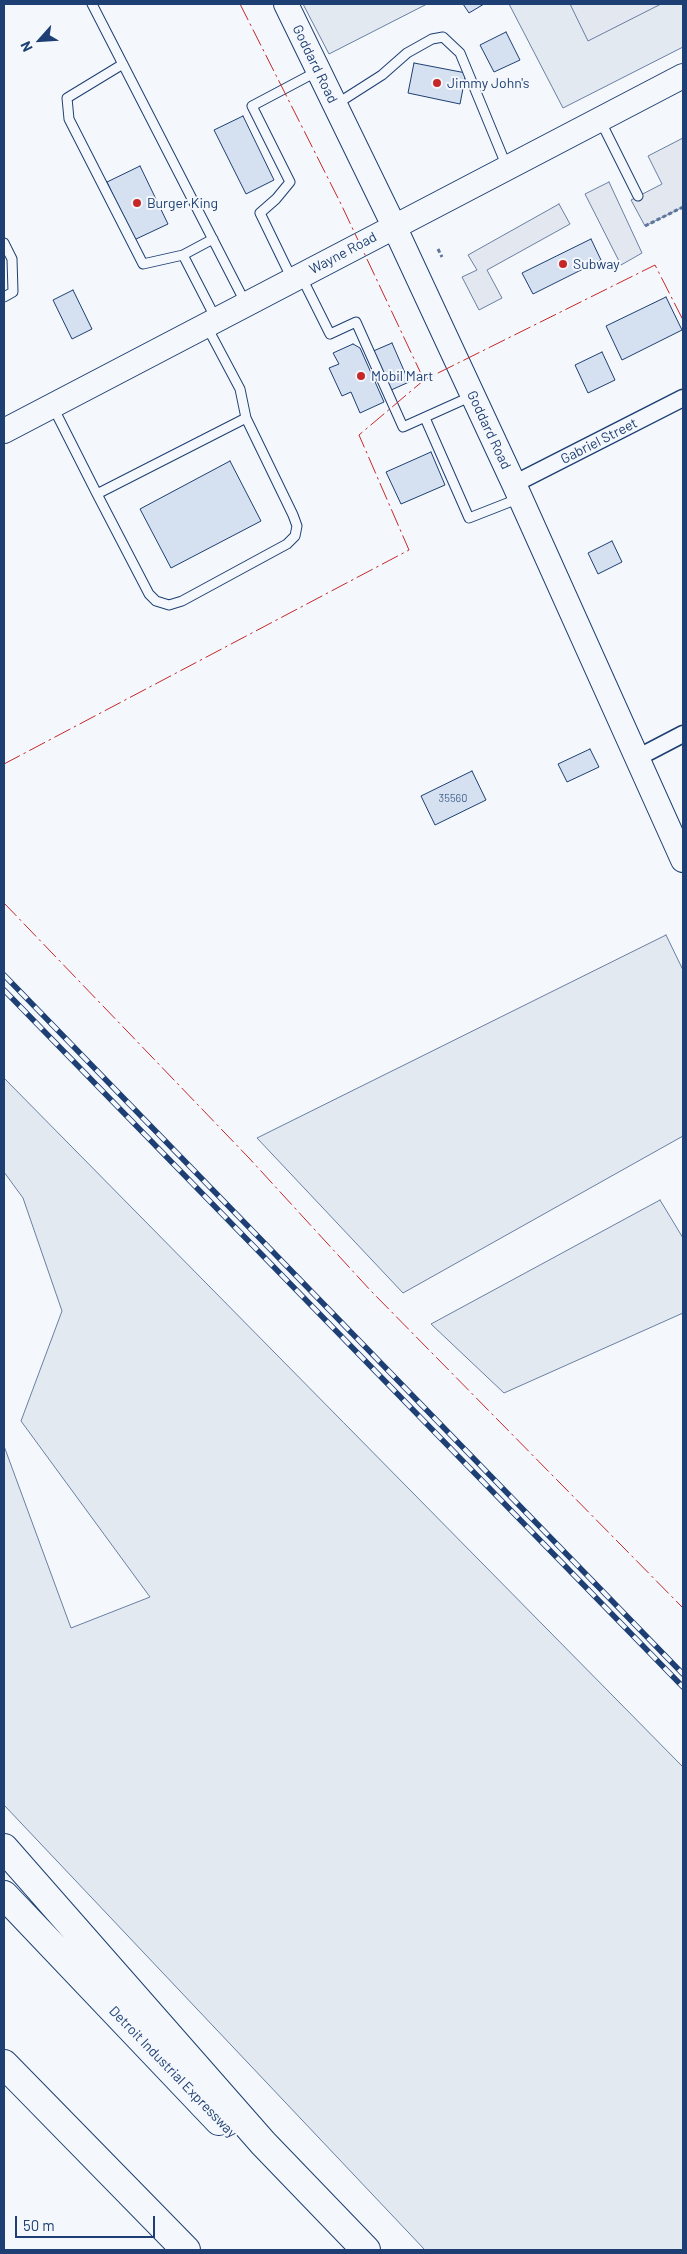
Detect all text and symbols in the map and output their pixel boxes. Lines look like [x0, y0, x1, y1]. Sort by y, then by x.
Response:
north arrow [15, 15, 65, 65]
street label: Goddard Road [289, 22, 341, 106]
text: N [16, 39, 36, 55]
place label: Jimmy John's [447, 75, 530, 91]
marker: Jimmy John's [431, 77, 443, 89]
place label: Burger King [147, 195, 218, 211]
marker: Burger King [131, 197, 143, 209]
street label: Wayne Road [306, 228, 380, 278]
place label: Subway [573, 256, 620, 272]
marker: Subway [557, 258, 569, 270]
place label: Mobil Mart [371, 368, 433, 384]
marker: Mobil Mart [355, 370, 367, 382]
street label: Goddard Road [463, 388, 515, 472]
street label: Gabriel Street [558, 415, 640, 467]
house number: 35560 [439, 791, 467, 805]
street label: Detroit Industrial Expressway [106, 2003, 240, 2141]
scale bar [18, 2206, 158, 2238]
text: 50 m [23, 2216, 55, 2234]

